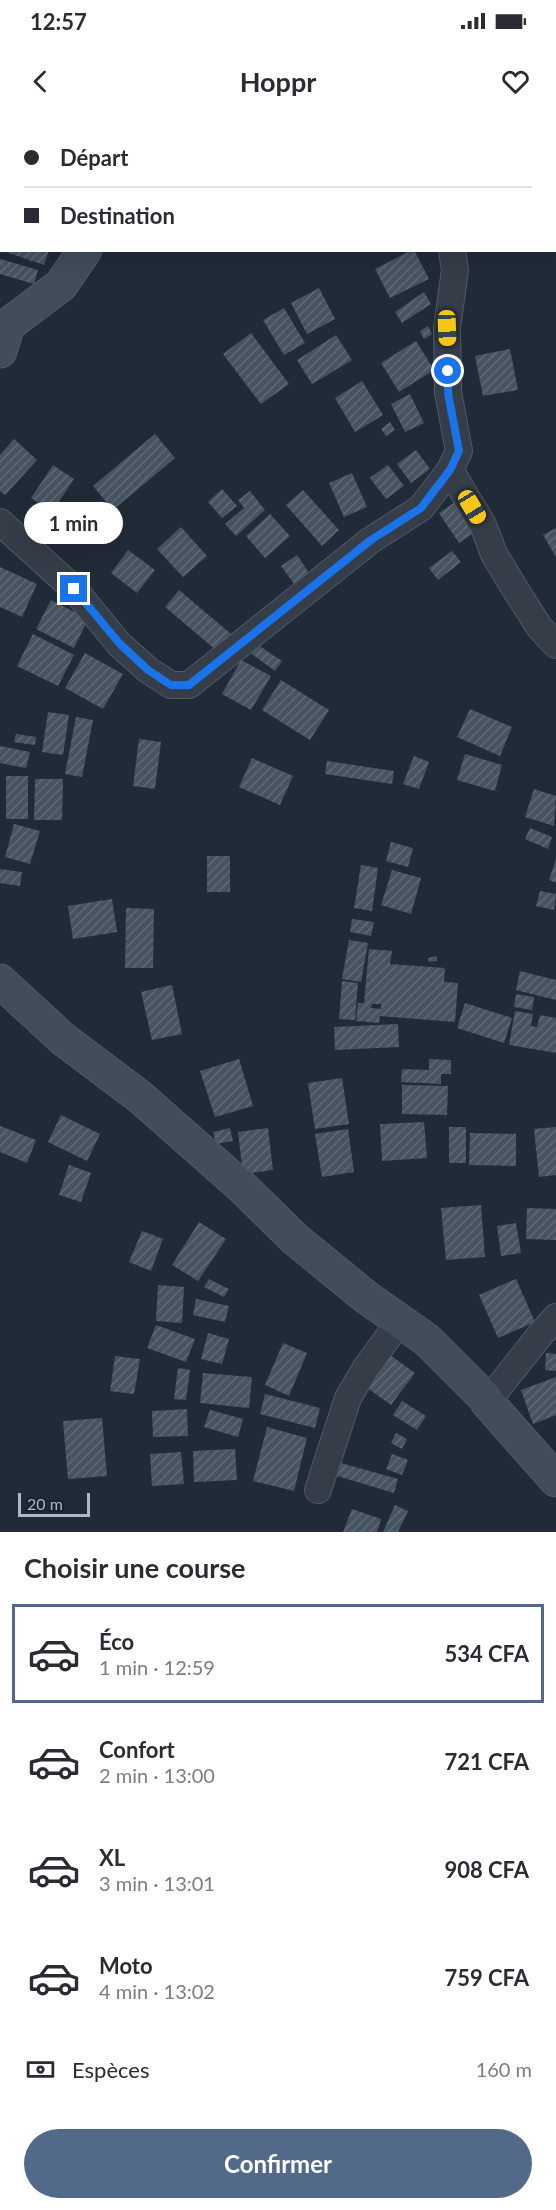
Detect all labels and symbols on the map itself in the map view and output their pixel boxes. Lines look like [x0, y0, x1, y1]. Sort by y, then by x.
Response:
car [437, 310, 457, 346]
route start [434, 357, 461, 384]
car [455, 487, 489, 527]
callout: 1 min [25, 502, 124, 544]
route end [60, 575, 87, 602]
scale bar [18, 1490, 90, 1518]

